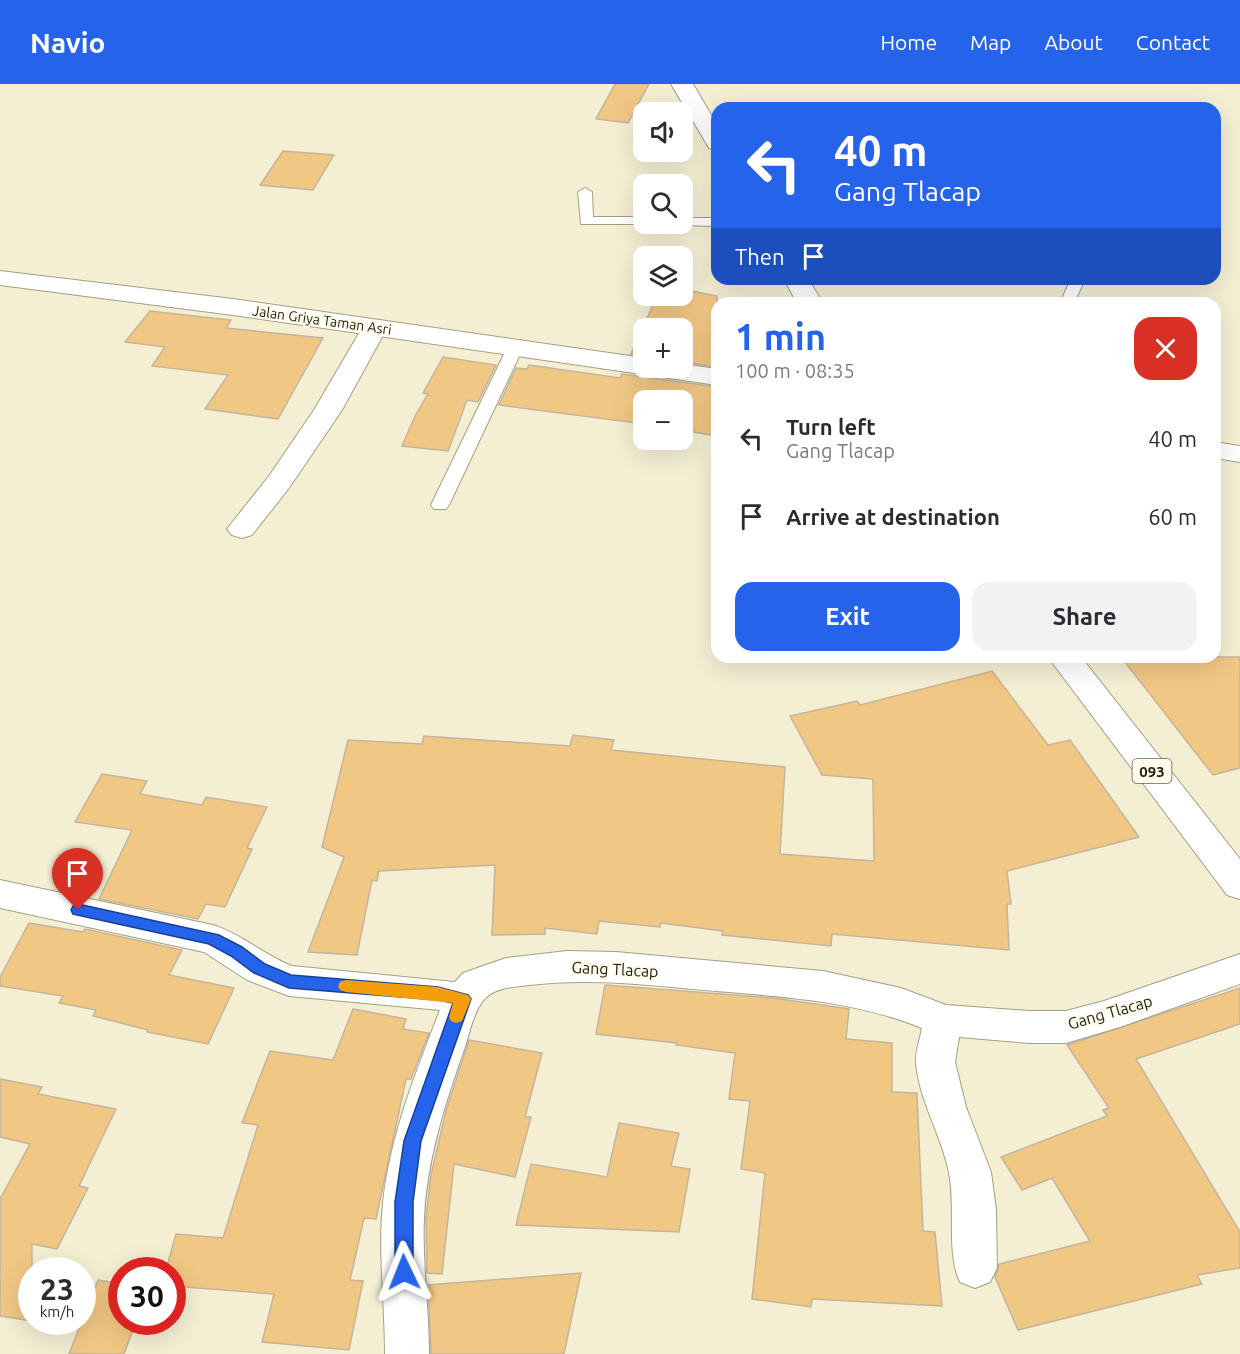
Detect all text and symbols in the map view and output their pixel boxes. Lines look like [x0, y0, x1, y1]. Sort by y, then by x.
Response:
text: Navio [30, 27, 105, 58]
text: Home [880, 30, 937, 54]
text: Map [970, 30, 1011, 54]
text: About [1044, 30, 1103, 54]
text: Contact [1136, 30, 1210, 54]
map controls [633, 102, 693, 450]
button: sound [633, 102, 693, 162]
icon: left [735, 126, 813, 204]
text: 40 m [834, 127, 928, 174]
button: search [633, 174, 693, 234]
text: Gang Tlacap [834, 176, 981, 206]
icon: arrive [797, 240, 830, 273]
text: Then [735, 244, 785, 269]
button: layers [633, 246, 693, 306]
street label: Jalan Griya Taman Asri [251, 302, 393, 338]
text: 1 min [735, 316, 826, 357]
button: close [1134, 317, 1197, 380]
button: + [633, 318, 693, 378]
text: 100 m · 08:35 [735, 359, 855, 382]
button: − [633, 390, 693, 450]
text: Turn left [786, 414, 876, 439]
icon: left [735, 422, 768, 455]
text: 40 m [1148, 426, 1197, 451]
text: Gang Tlacap [786, 439, 895, 462]
icon: arrive [735, 500, 768, 533]
text: Arrive at destination [786, 504, 1000, 529]
text: 60 m [1148, 504, 1197, 529]
button: Exit [735, 582, 960, 651]
button: Share [972, 582, 1197, 651]
road number: 093 [1132, 759, 1172, 783]
pin [52, 848, 103, 910]
icon: arrive [61, 857, 94, 890]
street label: Gang Tlacap [571, 958, 659, 980]
street label: Gang Tlacap [1066, 991, 1154, 1033]
position arrow [372, 1240, 436, 1304]
speed limit sign: 30 [108, 1257, 186, 1335]
text: 23 [40, 1272, 74, 1306]
text: km/h [40, 1303, 74, 1320]

